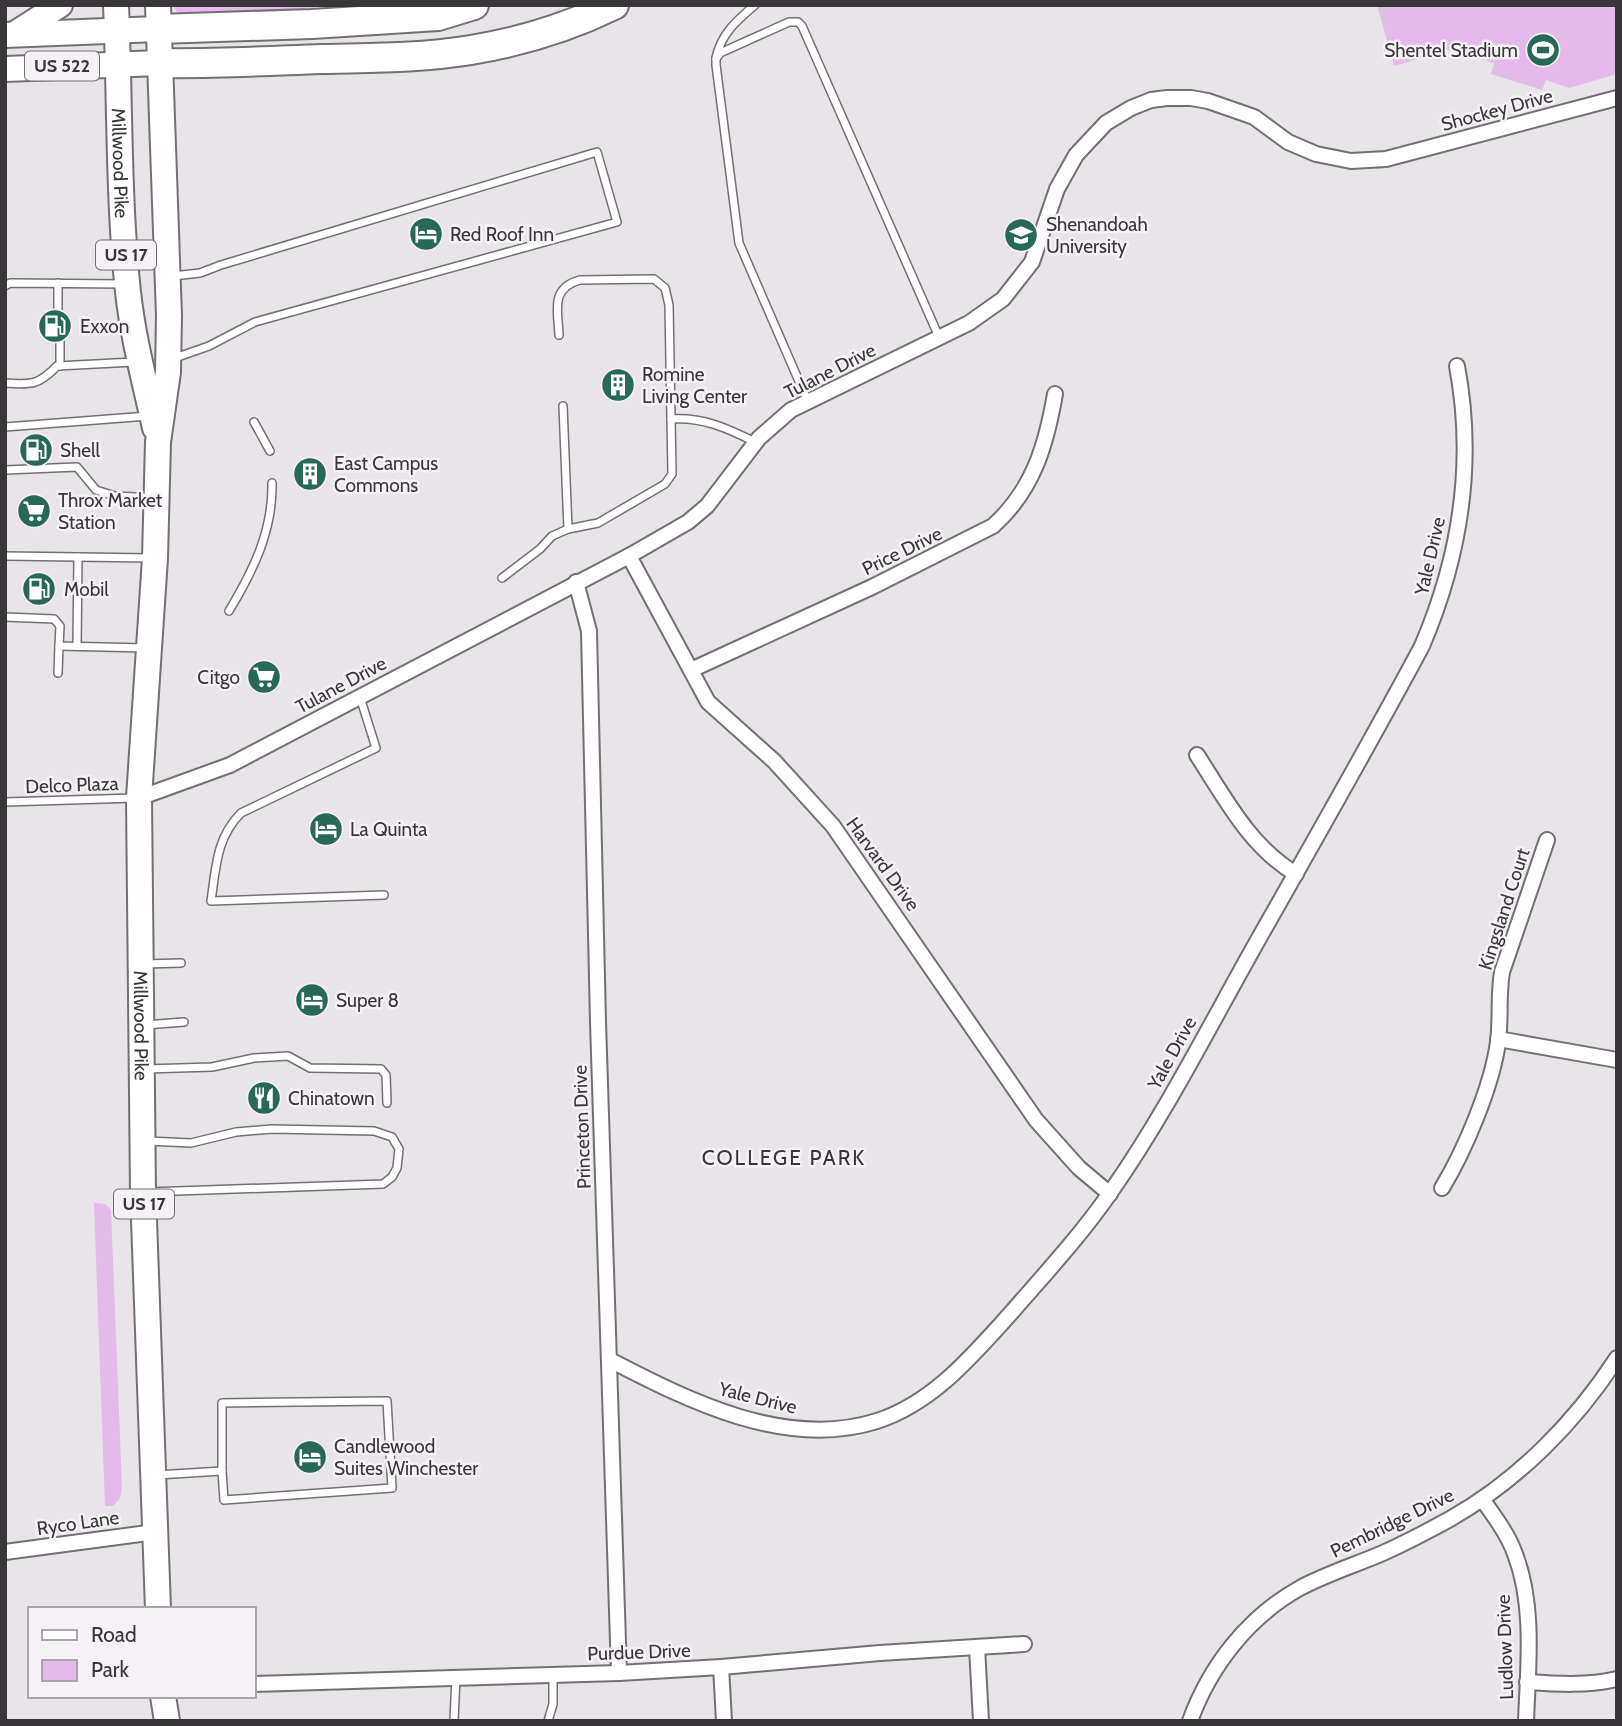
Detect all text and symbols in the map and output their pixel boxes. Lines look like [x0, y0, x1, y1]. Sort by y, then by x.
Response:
sports icon: Shentel Stadium [1524, 31, 1562, 69]
place label: Shentel Stadium [1384, 39, 1518, 62]
road number: US 522 [25, 52, 99, 80]
street label: Shockey Drive [1439, 84, 1556, 136]
street label: Millwood Pike [107, 108, 134, 219]
place label: Shenandoah University [1046, 213, 1148, 258]
hotel icon: Red Roof Inn [407, 215, 445, 253]
school or university icon: Shenandoah University [1002, 216, 1040, 254]
place label: Red Roof Inn [450, 223, 554, 246]
road number: US 17 [96, 241, 156, 270]
fuel station icon: Exxon [36, 307, 74, 345]
place label: Exxon [80, 315, 129, 338]
street label: Tulane Drive [781, 338, 880, 404]
place label: Romine Living Center [642, 363, 747, 408]
building icon: Romine Living Center [599, 366, 637, 404]
fuel station icon: Shell [17, 431, 55, 469]
place label: Shell [60, 439, 100, 462]
place label: East Campus Commons [334, 452, 438, 497]
building icon: East Campus Commons [291, 455, 329, 493]
place label: Throx Market Station [58, 489, 163, 534]
supermarket icon: Throx Market Station [15, 492, 53, 530]
street label: Yale Drive [1410, 514, 1450, 598]
street label: Price Drive [858, 522, 946, 580]
fuel station icon: Mobil [20, 570, 58, 608]
place label: Mobil [64, 578, 109, 601]
street label: Tulane Drive [292, 651, 390, 718]
supermarket icon: Citgo [245, 658, 283, 696]
place label: Citgo [197, 666, 240, 689]
street label: Delco Plaza [25, 772, 119, 798]
hotel icon: La Quinta [307, 810, 345, 848]
street label: Harvard Drive [841, 813, 925, 915]
place label: La Quinta [350, 818, 427, 841]
street label: Kingsland Court [1474, 845, 1535, 973]
street label: Millwood Pike [129, 970, 153, 1081]
hotel icon: Super 8 [293, 981, 331, 1019]
place label: Super 8 [336, 989, 399, 1012]
street label: Yale Drive [1142, 1012, 1201, 1094]
street label: Princeton Drive [568, 1064, 596, 1189]
restaurant icon: Chinatown [245, 1079, 283, 1117]
place label: Chinatown [288, 1087, 375, 1110]
district label: COLLEGE PARK [702, 1145, 866, 1170]
road number: US 17 [114, 1190, 174, 1218]
street label: Yale Drive [716, 1377, 800, 1419]
place label: Candlewood Suites Winchester [334, 1435, 478, 1480]
hotel icon: Candlewood Suites Winchester [291, 1438, 329, 1476]
street label: Pembridge Drive [1327, 1483, 1458, 1563]
street label: Ryco Lane [35, 1506, 121, 1540]
street label: Ludlow Drive [1492, 1594, 1518, 1700]
legend [28, 1607, 256, 1698]
text: Road [91, 1622, 137, 1647]
street label: Purdue Drive [587, 1639, 691, 1665]
text: Park [91, 1657, 129, 1682]

